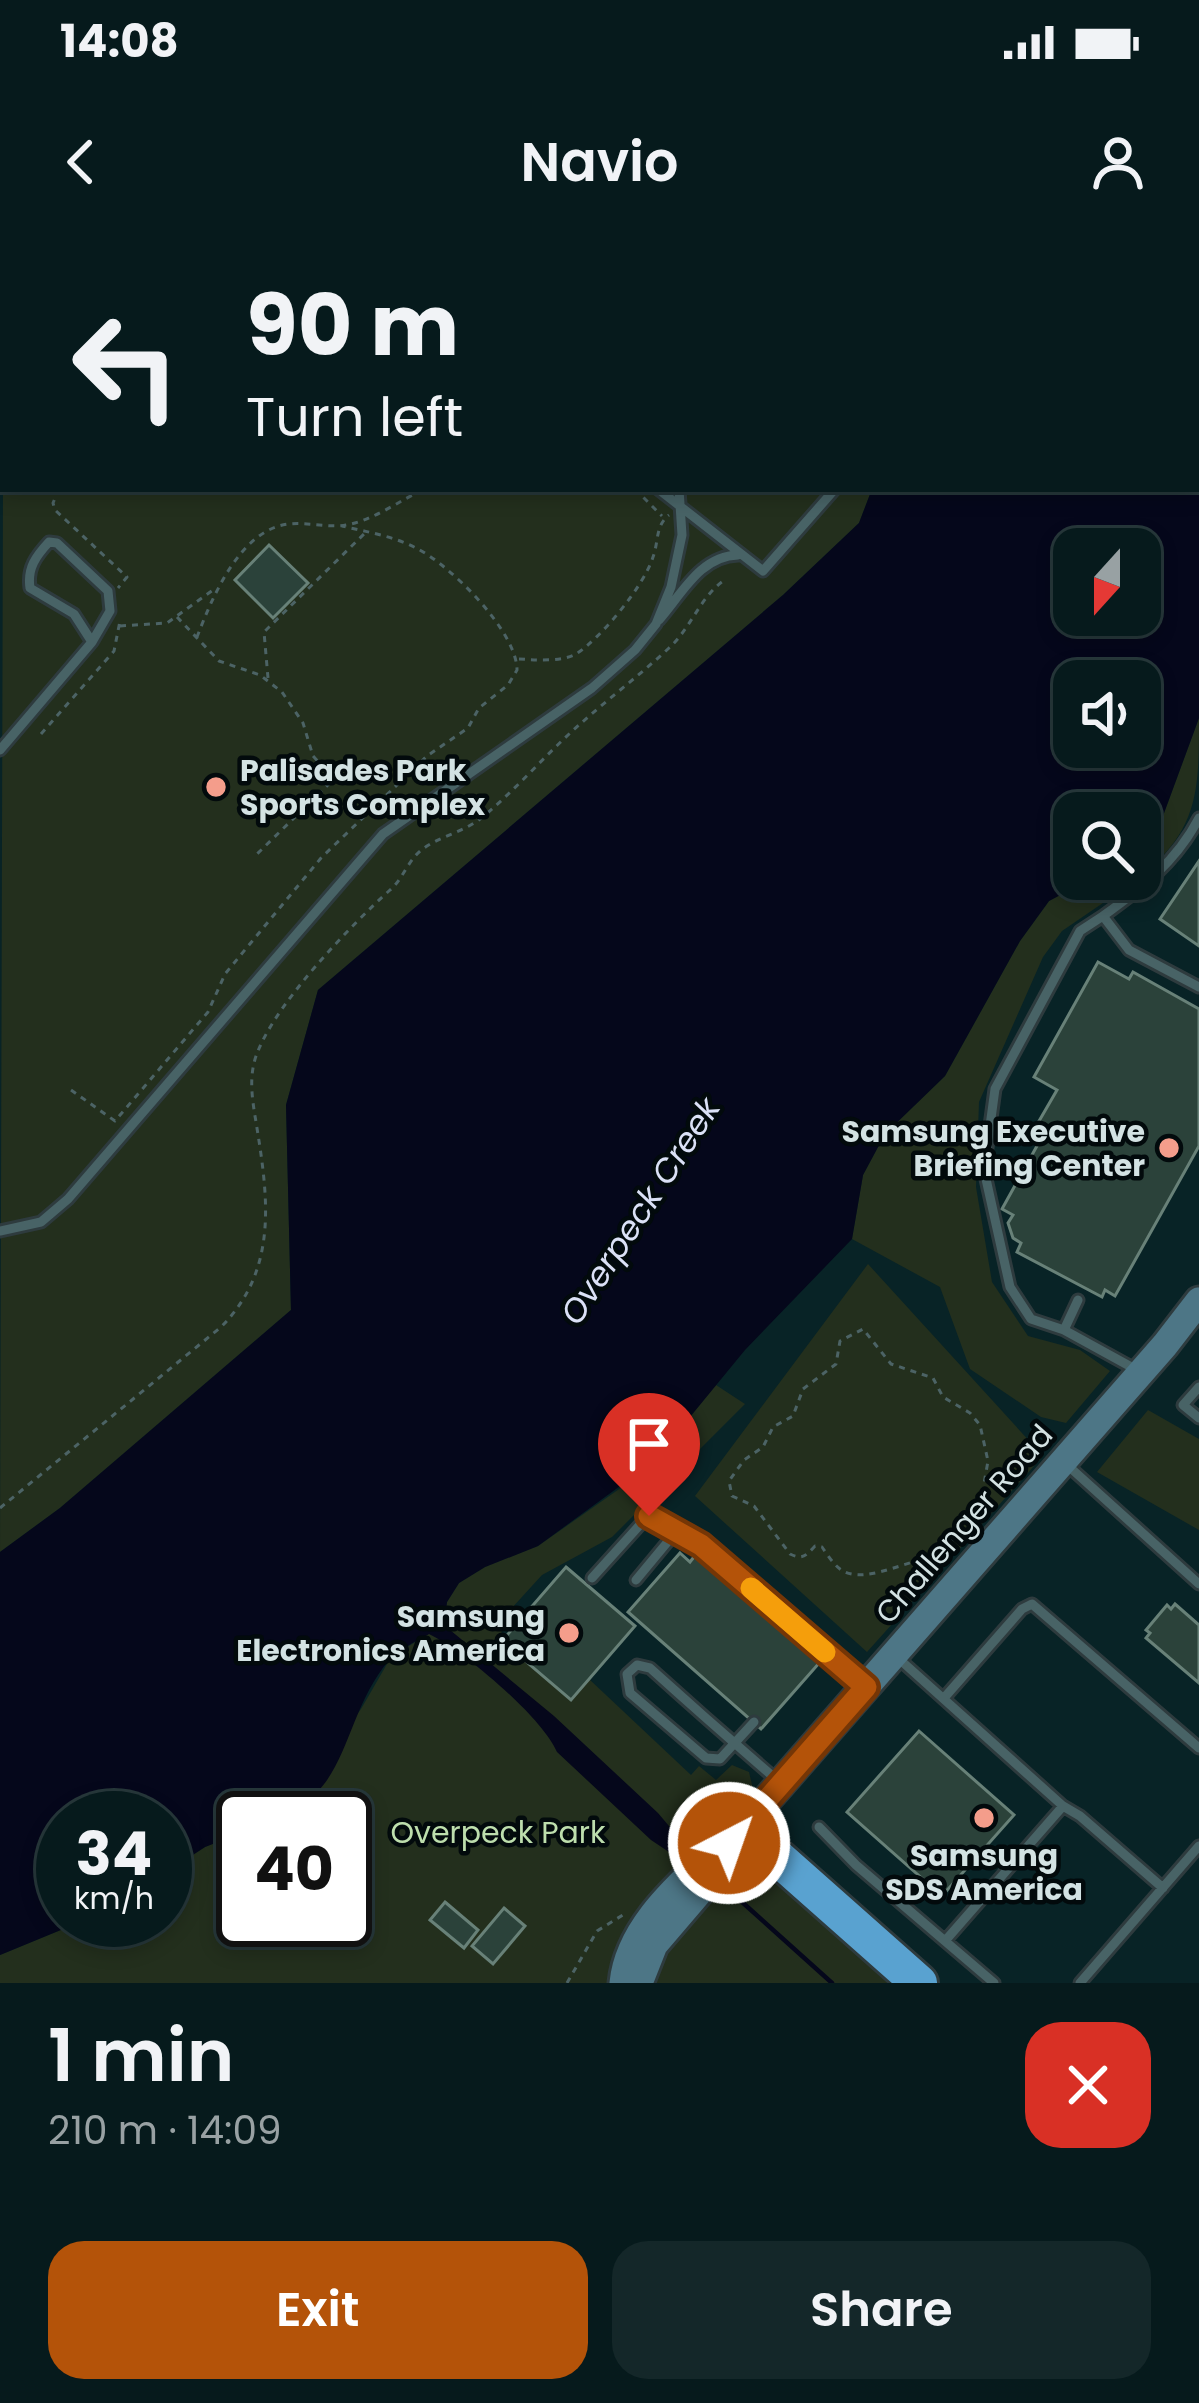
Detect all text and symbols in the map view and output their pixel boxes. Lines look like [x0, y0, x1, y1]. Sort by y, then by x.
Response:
text: 14:08 [60, 10, 179, 73]
text: Navio [520, 124, 679, 200]
icon: back [48, 129, 114, 195]
icon: person [1085, 129, 1151, 195]
text: 90 m [246, 267, 459, 384]
icon: left [48, 288, 204, 444]
text: Turn left [246, 379, 463, 455]
north arrow [1053, 528, 1161, 636]
map controls [1053, 528, 1161, 900]
button: sound [1053, 660, 1161, 768]
place label: Palisades Park Sports Complex [240, 749, 485, 826]
marker: Palisades Park Sports Complex [203, 774, 229, 800]
button: search [1053, 792, 1161, 900]
water label: Overpeck Creek [549, 1086, 732, 1334]
place label: Samsung Executive Briefing Center [841, 1110, 1145, 1187]
marker: Samsung Executive Briefing Center [1156, 1135, 1182, 1161]
pin [598, 1393, 700, 1516]
icon: arrive [616, 1411, 682, 1477]
street label: Challenger Road [865, 1415, 1063, 1633]
place label: Samsung Electronics America [236, 1595, 545, 1672]
marker: Samsung Electronics America [556, 1620, 582, 1646]
position arrow [666, 1780, 792, 1906]
speed limit sign: 40 [216, 1791, 372, 1947]
marker: Samsung SDS America [971, 1805, 997, 1831]
park label: Overpeck Park [390, 1811, 606, 1854]
text: 34 [76, 1812, 152, 1896]
place label: Samsung SDS America [885, 1834, 1083, 1911]
text: km/h [74, 1877, 154, 1920]
text: 1 min [48, 2005, 234, 2106]
button: close [1025, 2022, 1151, 2148]
text: 210 m · 14:09 [48, 2103, 281, 2158]
button: Exit [48, 2241, 588, 2379]
button: Share [612, 2241, 1151, 2379]

